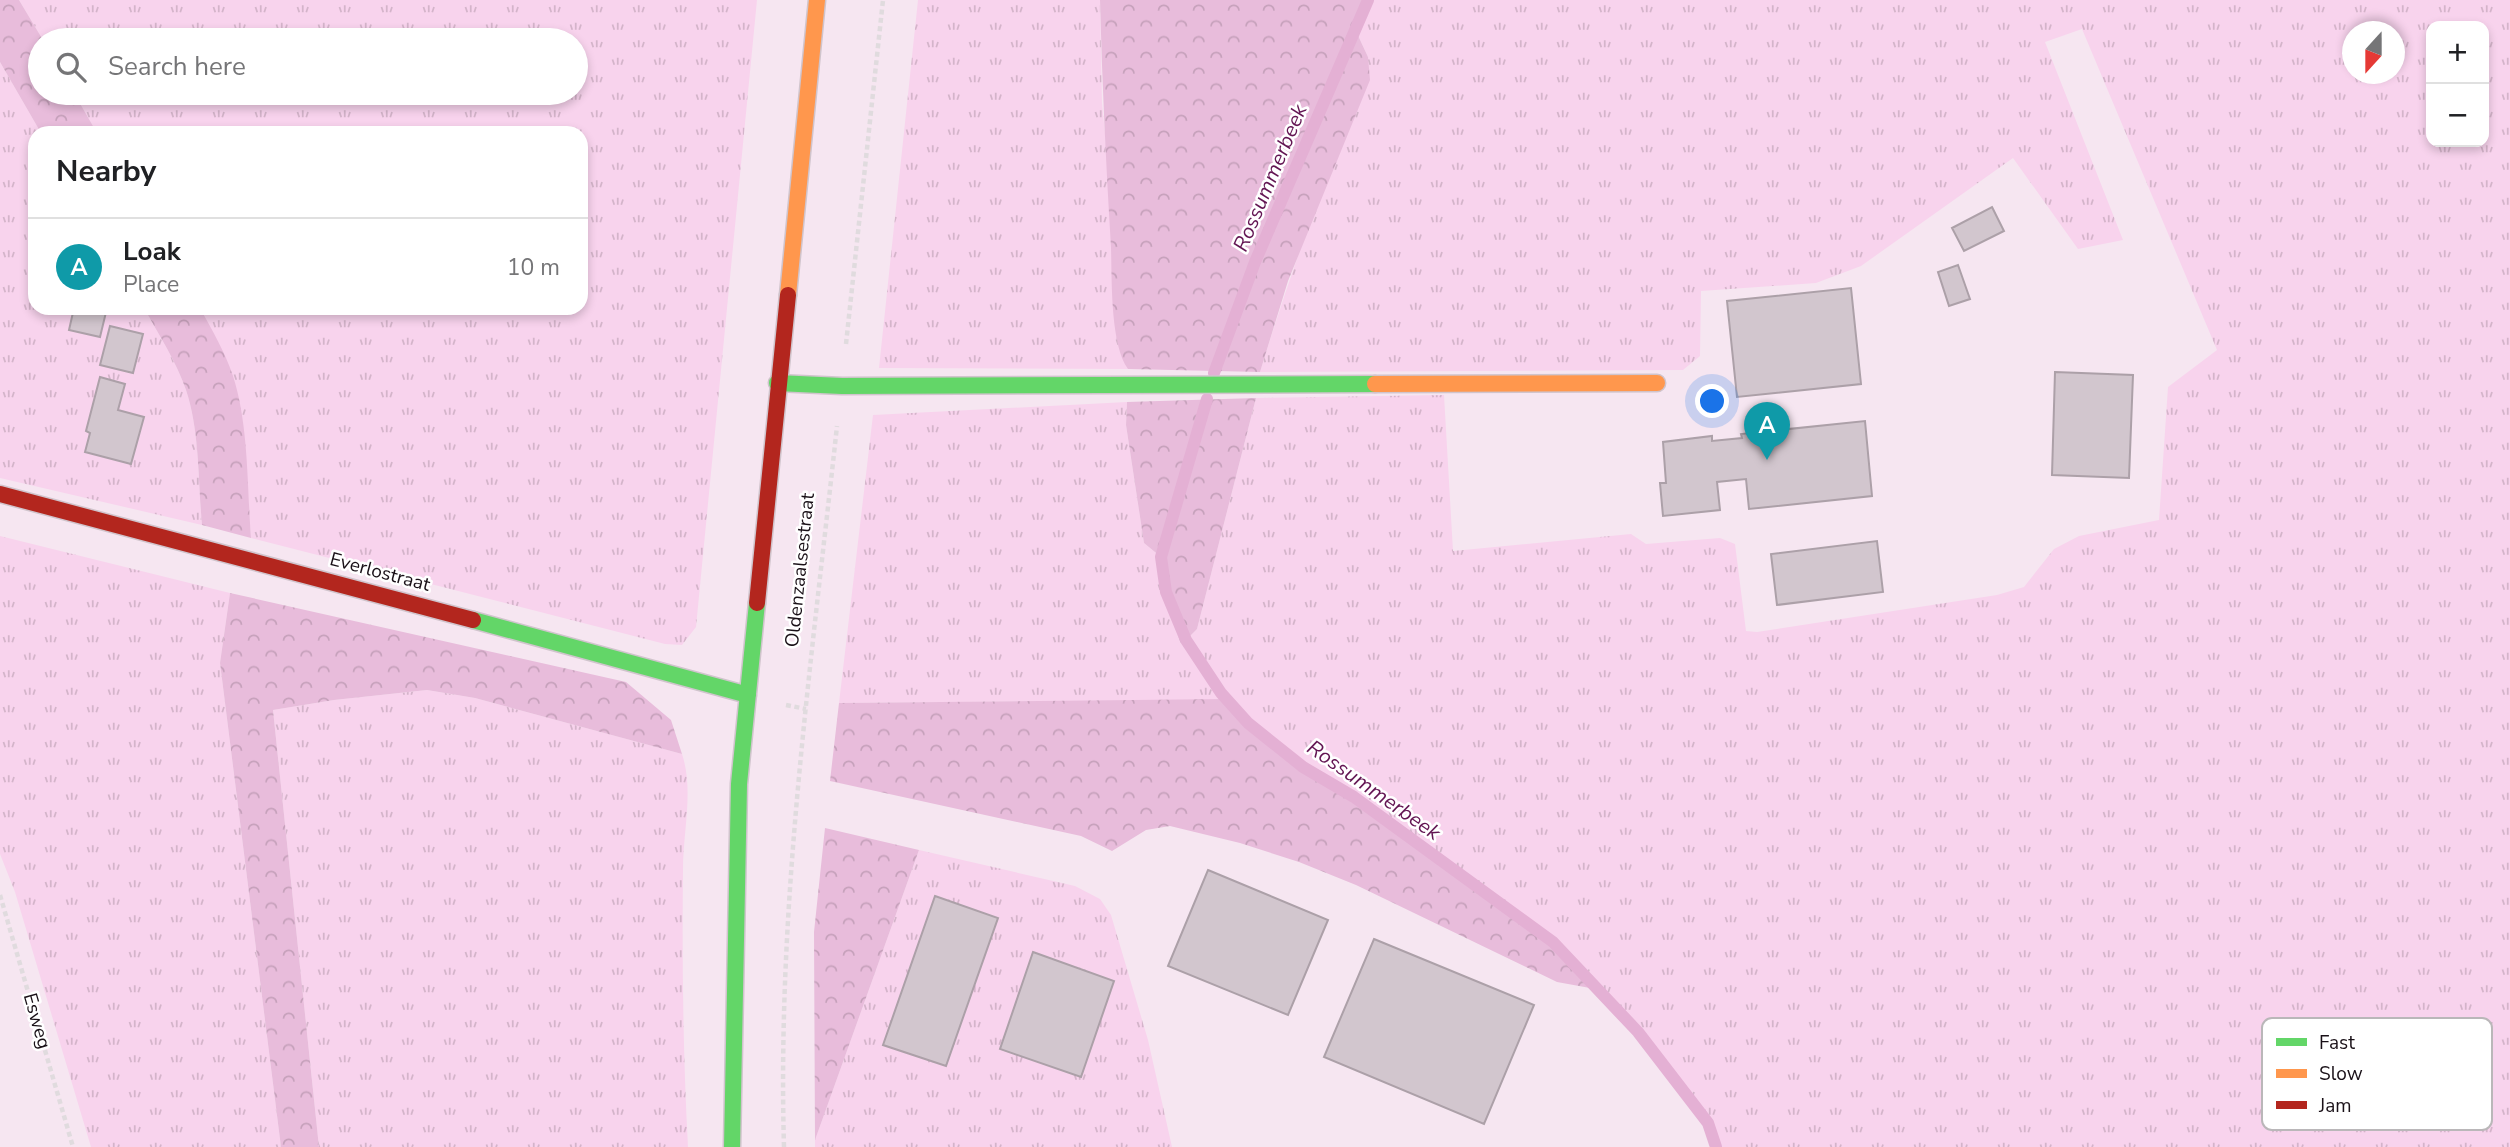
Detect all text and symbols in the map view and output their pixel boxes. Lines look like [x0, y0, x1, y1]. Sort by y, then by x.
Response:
north arrow [2342, 21, 2405, 84]
map controls [2426, 21, 2489, 147]
button: + [2426, 21, 2489, 84]
search box [28, 28, 588, 105]
icon: search [52, 48, 90, 86]
text: Search here [108, 49, 246, 84]
button: − [2426, 84, 2489, 147]
water label: Rossummerbeek [1226, 100, 1314, 256]
text: Nearby [56, 151, 156, 192]
text: Loak [123, 234, 181, 269]
text: A [70, 252, 88, 283]
text: 10 m [507, 252, 560, 283]
text: Place [123, 269, 179, 300]
your location [1695, 384, 1729, 418]
pin: A [1744, 402, 1790, 460]
street label: Oldenzaalsestraat [779, 491, 821, 648]
street label: Everlostraat [327, 546, 433, 598]
water label: Rossummerbeek [1302, 733, 1447, 847]
street label: Esweg [17, 990, 57, 1052]
legend [2262, 1018, 2492, 1130]
text: Fast [2319, 1030, 2355, 1056]
text: Slow [2319, 1061, 2363, 1087]
text: Jam [2318, 1093, 2352, 1119]

